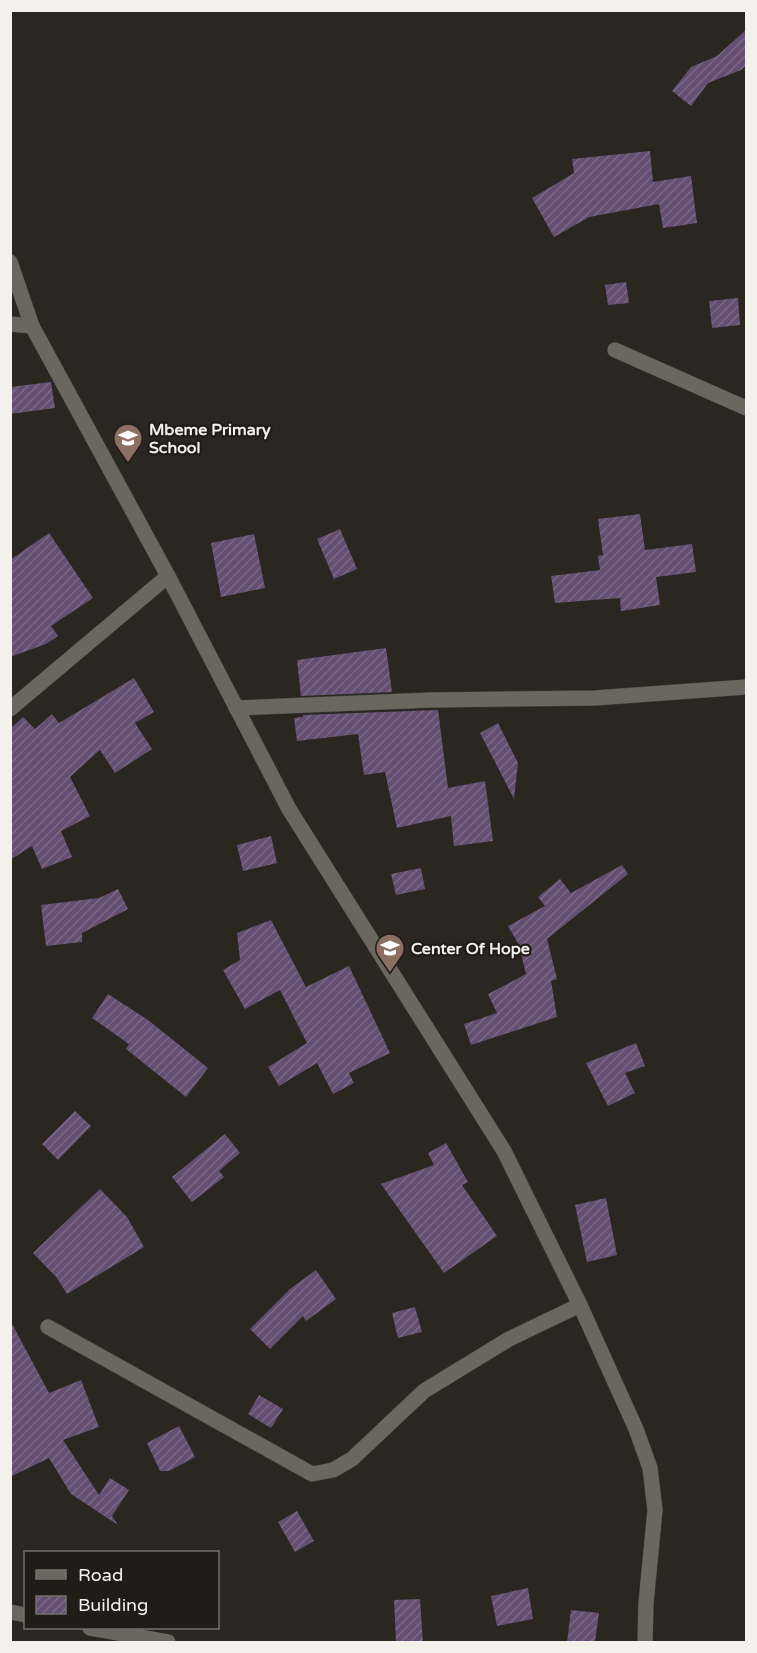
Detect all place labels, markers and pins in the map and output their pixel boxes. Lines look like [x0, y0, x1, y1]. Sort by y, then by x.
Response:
place label: Mbeme Primary School [149, 420, 271, 458]
school or university icon: Mbeme Primary School [112, 422, 144, 464]
school or university icon: Center Of Hope [374, 932, 406, 974]
place label: Center Of Hope [411, 939, 530, 959]

